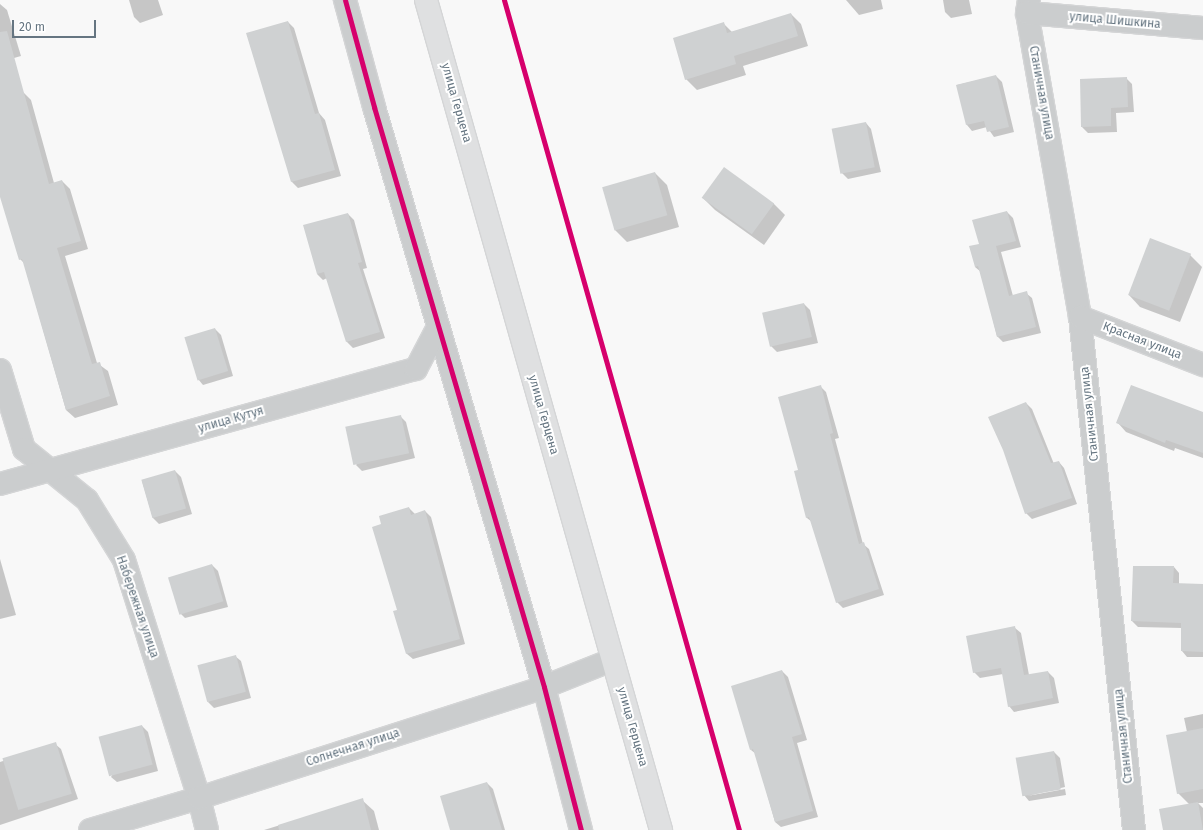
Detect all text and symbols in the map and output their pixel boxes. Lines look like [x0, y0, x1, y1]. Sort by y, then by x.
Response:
street label: улица Шишкина [1069, 10, 1161, 32]
scale bar [14, 12, 98, 38]
text: 20 m [19, 20, 45, 34]
street label: Станичная улица [1026, 45, 1056, 141]
street label: улица Герцена [438, 61, 474, 145]
street label: Красная улица [1101, 319, 1183, 363]
street label: Станичная улица [1078, 366, 1102, 462]
street label: улица Герцена [525, 373, 561, 457]
street label: улица Кутуя [197, 404, 265, 436]
street label: Набережная улица [113, 554, 161, 660]
street label: улица Герцена [614, 685, 650, 769]
street label: Станичная улица [1112, 688, 1136, 784]
street label: Солнечная улица [304, 726, 402, 770]

